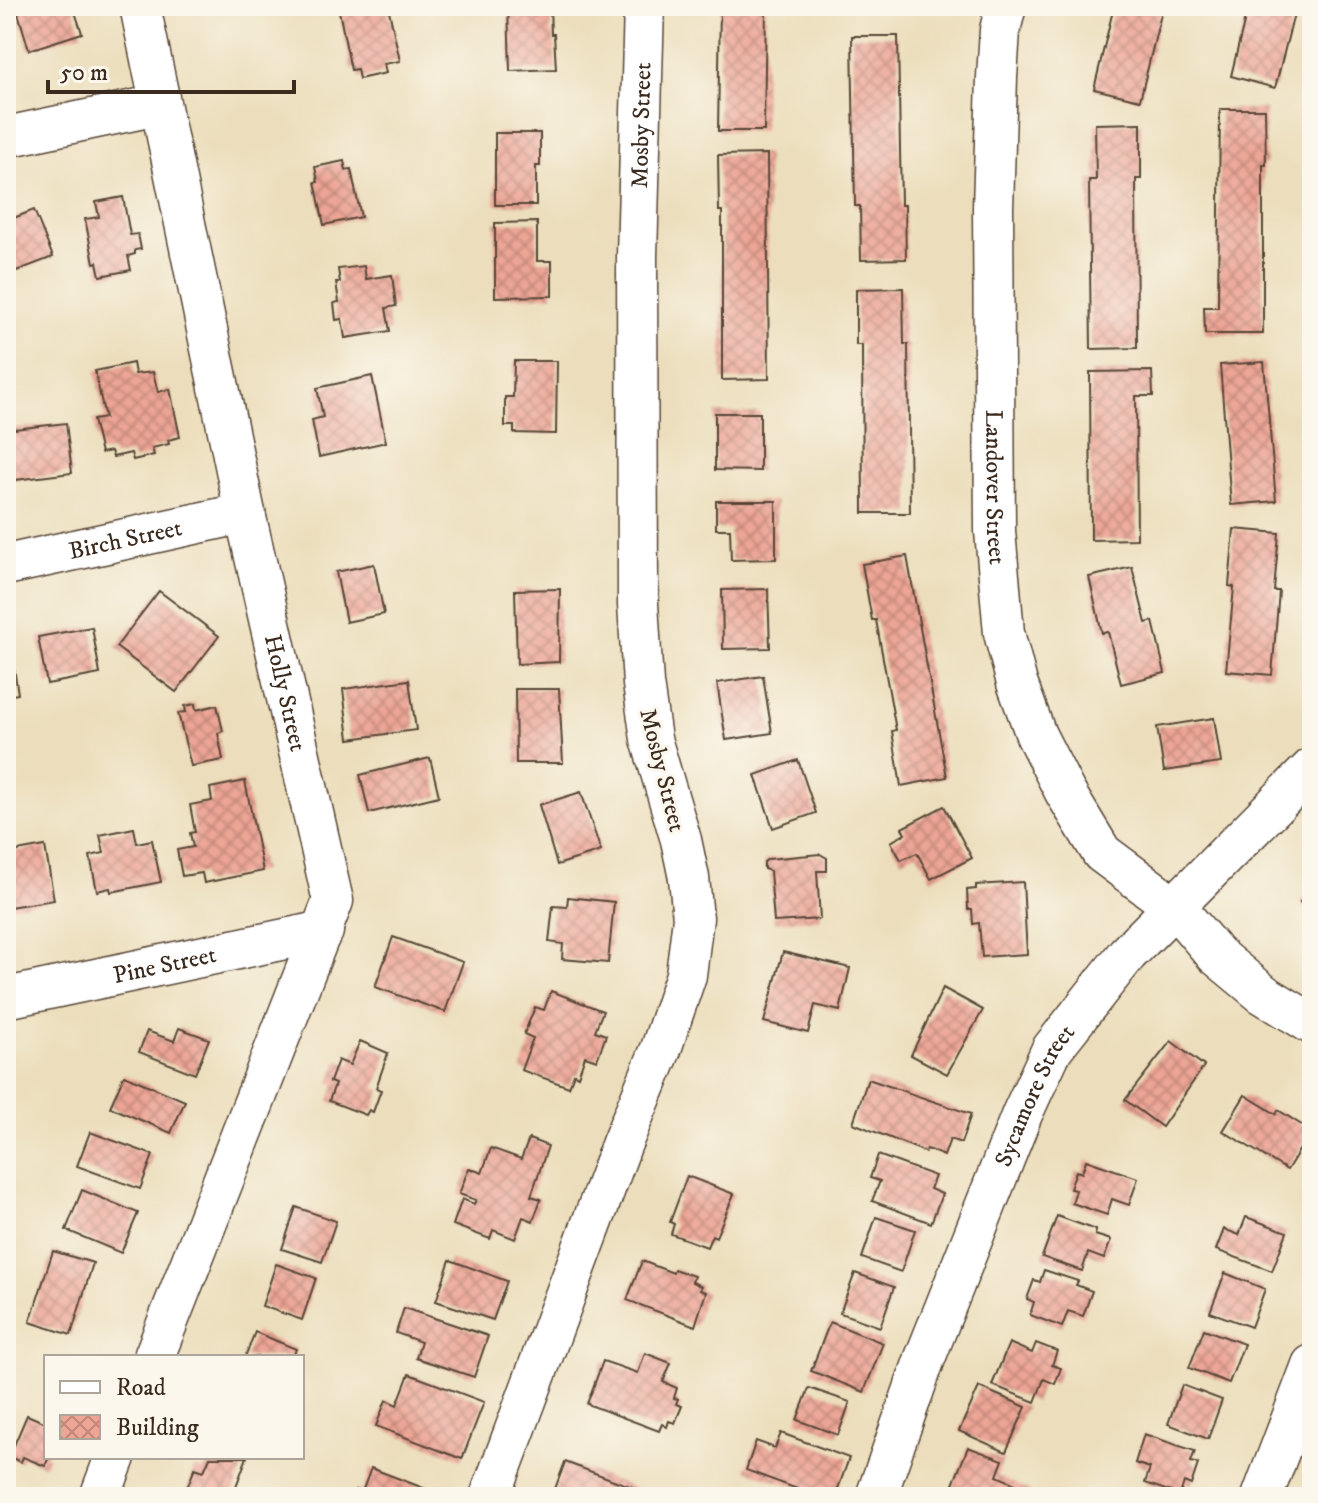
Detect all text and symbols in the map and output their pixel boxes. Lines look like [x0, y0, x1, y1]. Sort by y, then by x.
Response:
scale bar [48, 44, 294, 94]
text: 50 m [60, 58, 108, 88]
street label: Mosby Street [625, 62, 658, 189]
street label: Landover Street [978, 410, 1012, 566]
street label: Birch Street [66, 513, 185, 567]
street label: Holly Street [257, 632, 313, 754]
street label: Mosby Street [632, 706, 692, 835]
street label: Pine Street [110, 940, 219, 991]
street label: Sycamore Street [989, 1018, 1082, 1171]
legend [44, 1355, 304, 1459]
text: Road [116, 1373, 166, 1403]
text: Building [116, 1413, 199, 1443]

